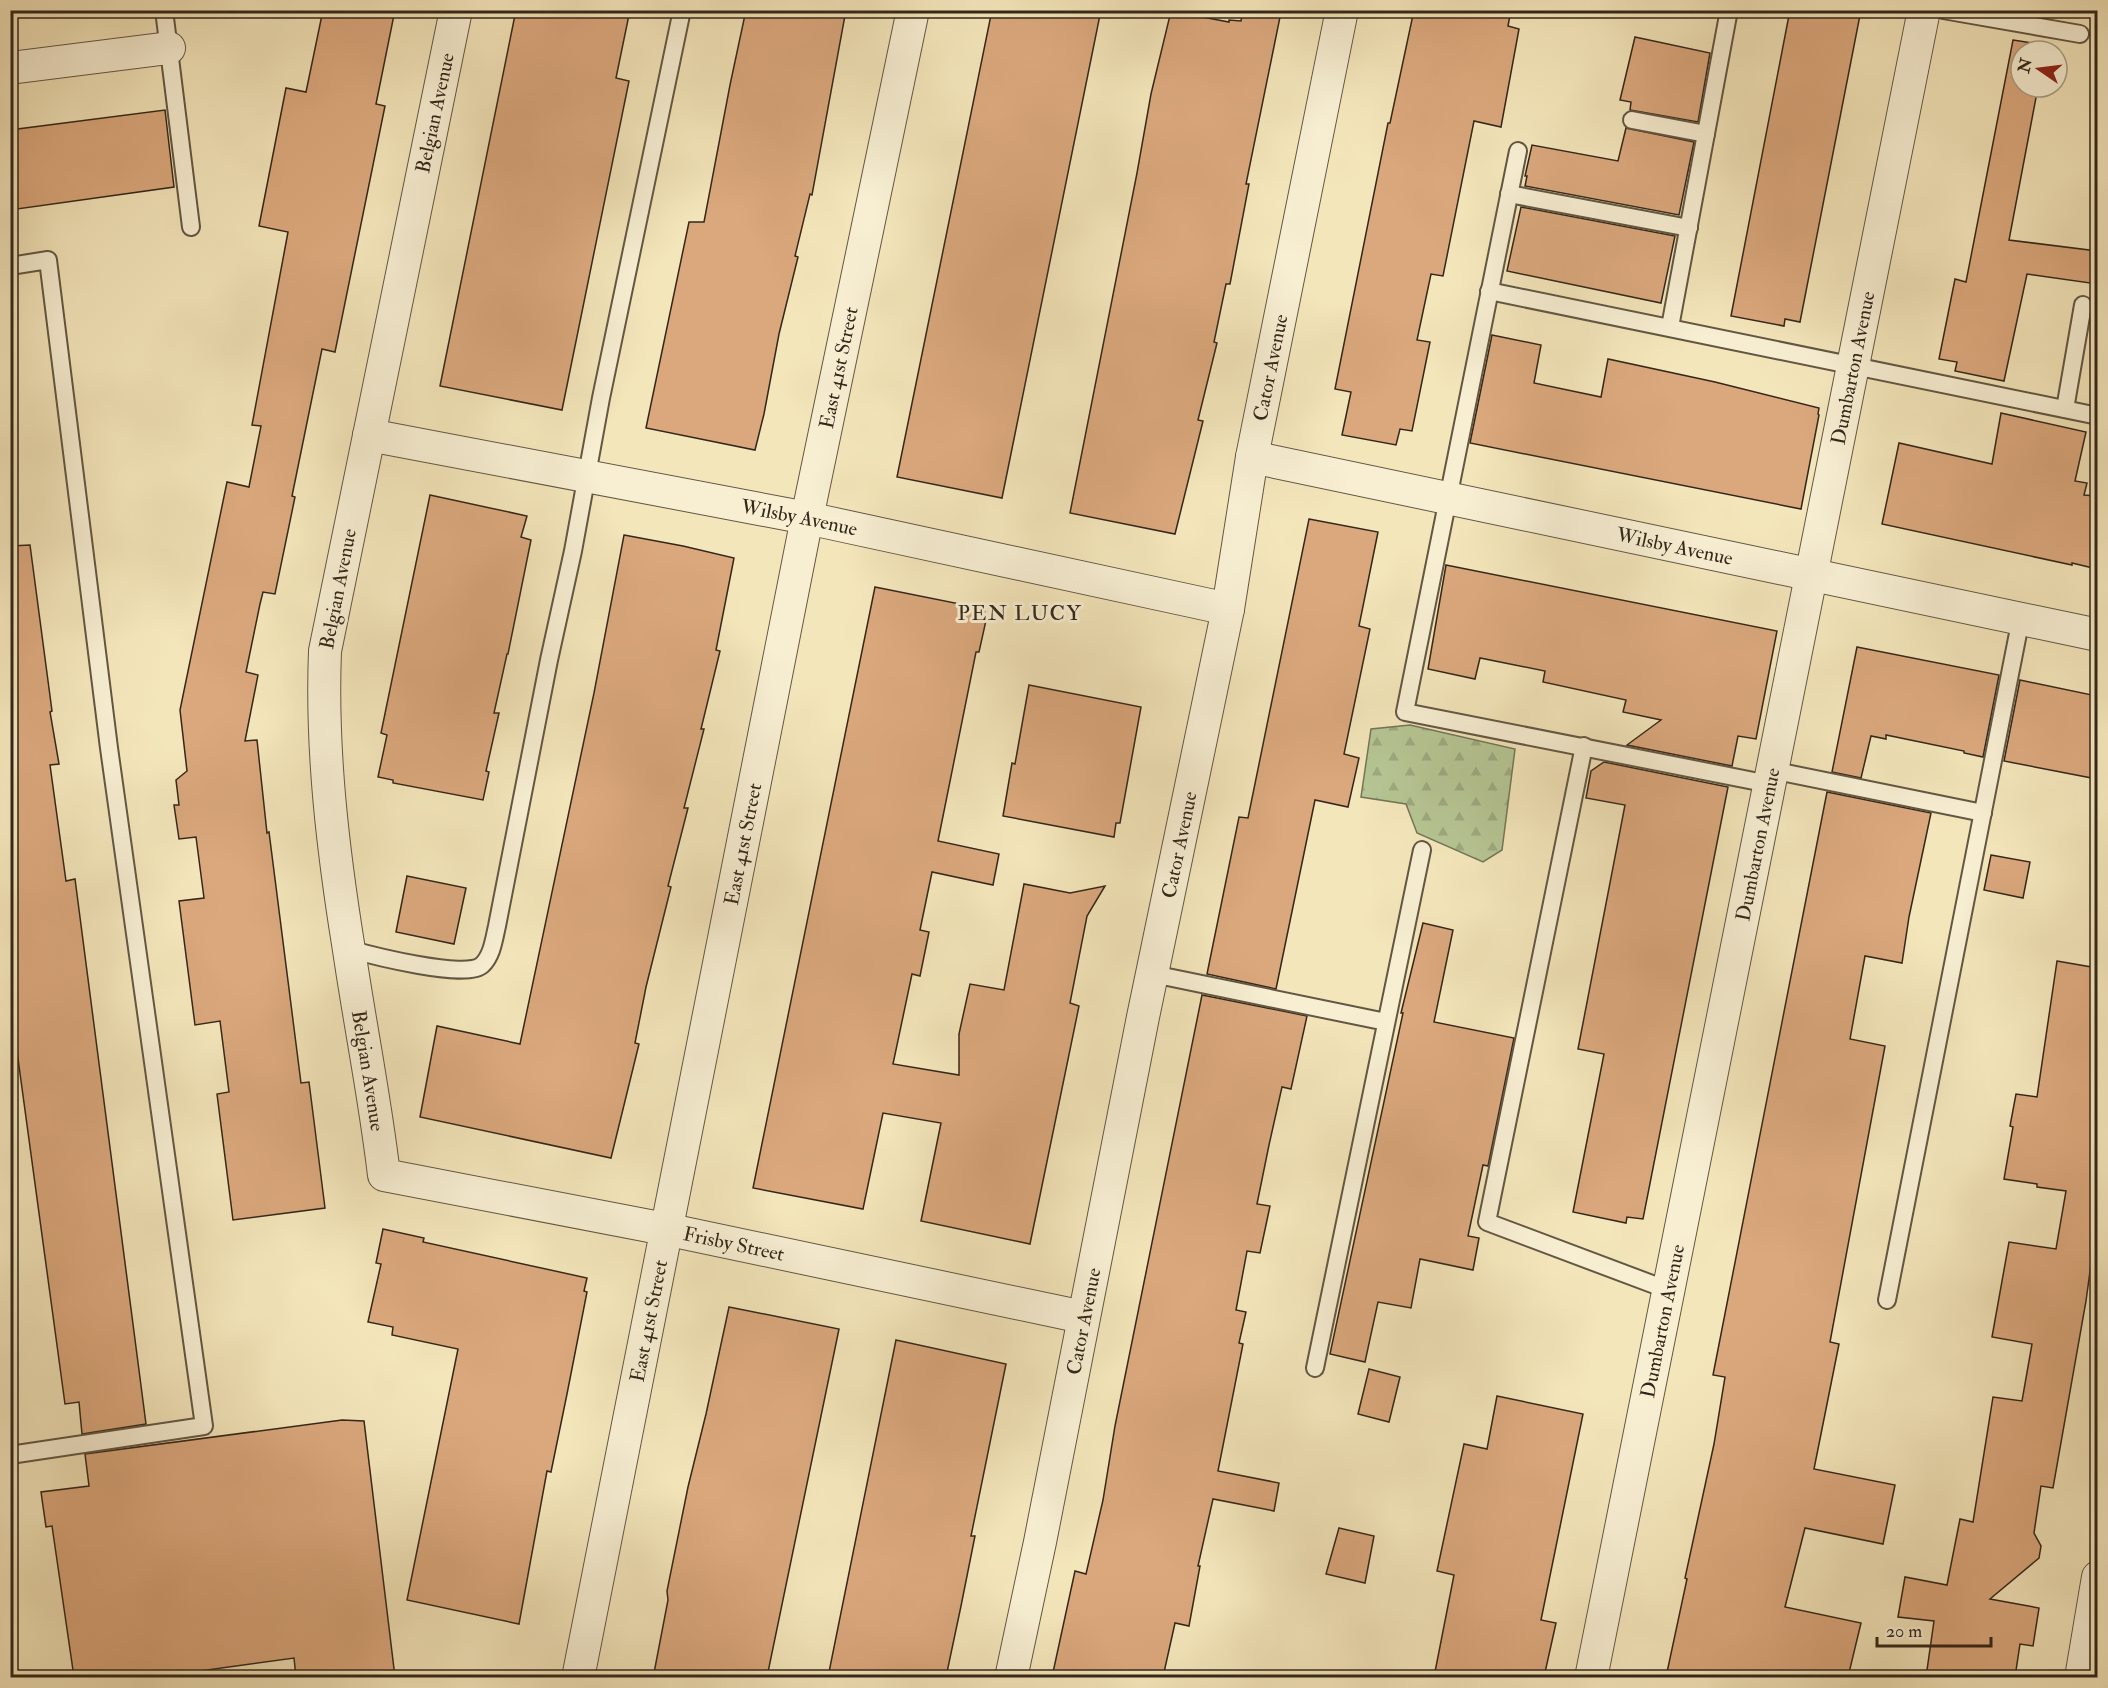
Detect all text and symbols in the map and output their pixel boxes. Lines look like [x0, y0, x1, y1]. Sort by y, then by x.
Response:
north arrow [2009, 39, 2069, 99]
street label: Belgian Avenue [410, 51, 460, 175]
text: N [2014, 56, 2037, 76]
street label: Dumbarton Avenue [1825, 289, 1880, 447]
street label: East 41st Street [813, 304, 863, 431]
street label: Cator Avenue [1247, 312, 1293, 423]
street label: Wilsby Avenue [738, 493, 860, 541]
street label: Wilsby Avenue [1613, 521, 1735, 570]
street label: Belgian Avenue [314, 527, 362, 651]
district label: PEN LUCY [958, 600, 1082, 627]
street label: Dumbarton Avenue [1730, 765, 1785, 923]
street label: East 41st Street [718, 780, 767, 907]
street label: Cator Avenue [1156, 789, 1202, 900]
street label: Belgian Avenue [346, 1008, 391, 1133]
street label: Frisby Street [681, 1221, 787, 1266]
street label: Dumbarton Avenue [1635, 1242, 1690, 1400]
street label: East 41st Street [624, 1257, 673, 1384]
street label: Cator Avenue [1061, 1266, 1106, 1377]
scale bar [1877, 1610, 1991, 1648]
text: 20 m [1886, 1620, 1922, 1643]

